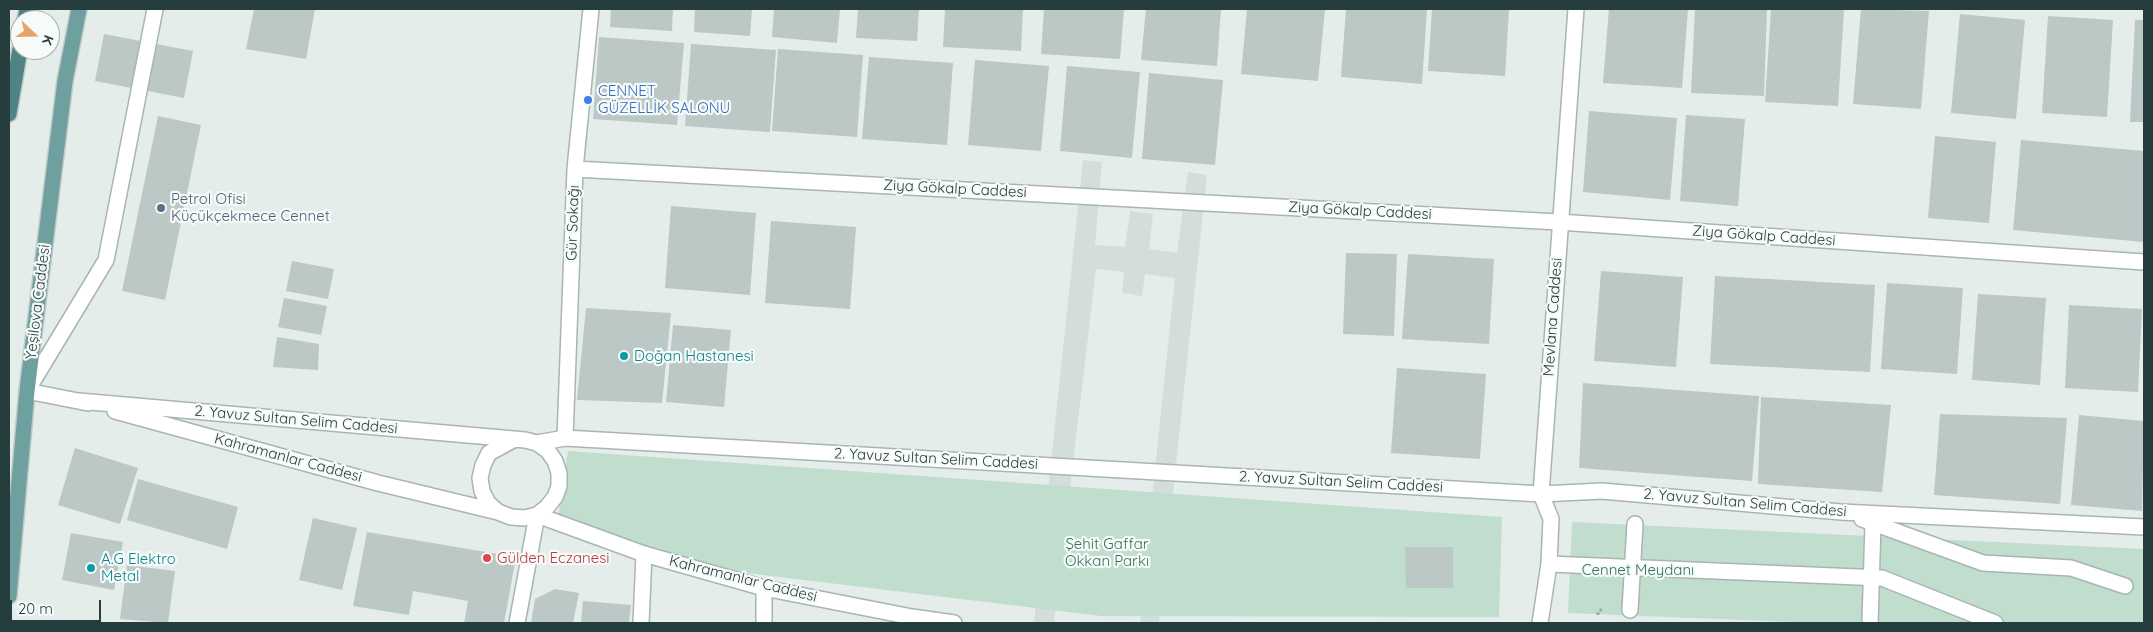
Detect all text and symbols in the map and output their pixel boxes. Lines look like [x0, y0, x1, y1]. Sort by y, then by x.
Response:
north arrow [10, 10, 60, 60]
text: K [38, 33, 58, 48]
place label: CENNET GÜZELLİK SALONU [598, 82, 730, 117]
marker: CENNET GÜZELLİK SALONU [582, 94, 594, 106]
street label: Ziya Gökalp Caddesi [883, 176, 1027, 202]
street label: Gür Sokağı [563, 185, 583, 261]
place label: Petrol Ofisi Küçükçekmece Cennet [171, 190, 330, 225]
street label: Ziya Gökalp Caddesi [1288, 198, 1432, 224]
marker: Petrol Ofisi Küçükçekmece Cennet [155, 202, 167, 214]
street label: Ziya Gökalp Caddesi [1692, 222, 1836, 250]
street label: Yeşilova Caddesi [22, 244, 54, 360]
street label: Mevlana Caddesi [1540, 257, 1566, 377]
place label: Doğan Hastanesi [634, 347, 754, 365]
marker: Doğan Hastanesi [618, 350, 630, 362]
street label: 2. Yavuz Sultan Selim Caddesi [194, 402, 398, 438]
street label: Kahramanlar Caddesi [212, 430, 364, 486]
street label: 2. Yavuz Sultan Selim Caddesi [834, 445, 1038, 473]
street label: 2. Yavuz Sultan Selim Caddesi [1239, 468, 1443, 496]
street label: 2. Yavuz Sultan Selim Caddesi [1643, 485, 1847, 521]
park label: Şehit Gaffar Okkan Parkı [1065, 535, 1149, 570]
place label: Gülden Eczanesi [497, 549, 609, 567]
place label: A.G Elektro Metal [101, 550, 176, 585]
marker: Gülden Eczanesi [481, 552, 493, 564]
street label: Kahramanlar Caddesi [667, 552, 819, 606]
park label: Cennet Meydanı [1582, 561, 1694, 579]
marker: A.G Elektro Metal [85, 562, 97, 574]
scale bar [12, 590, 104, 622]
text: 20 m [18, 599, 53, 618]

